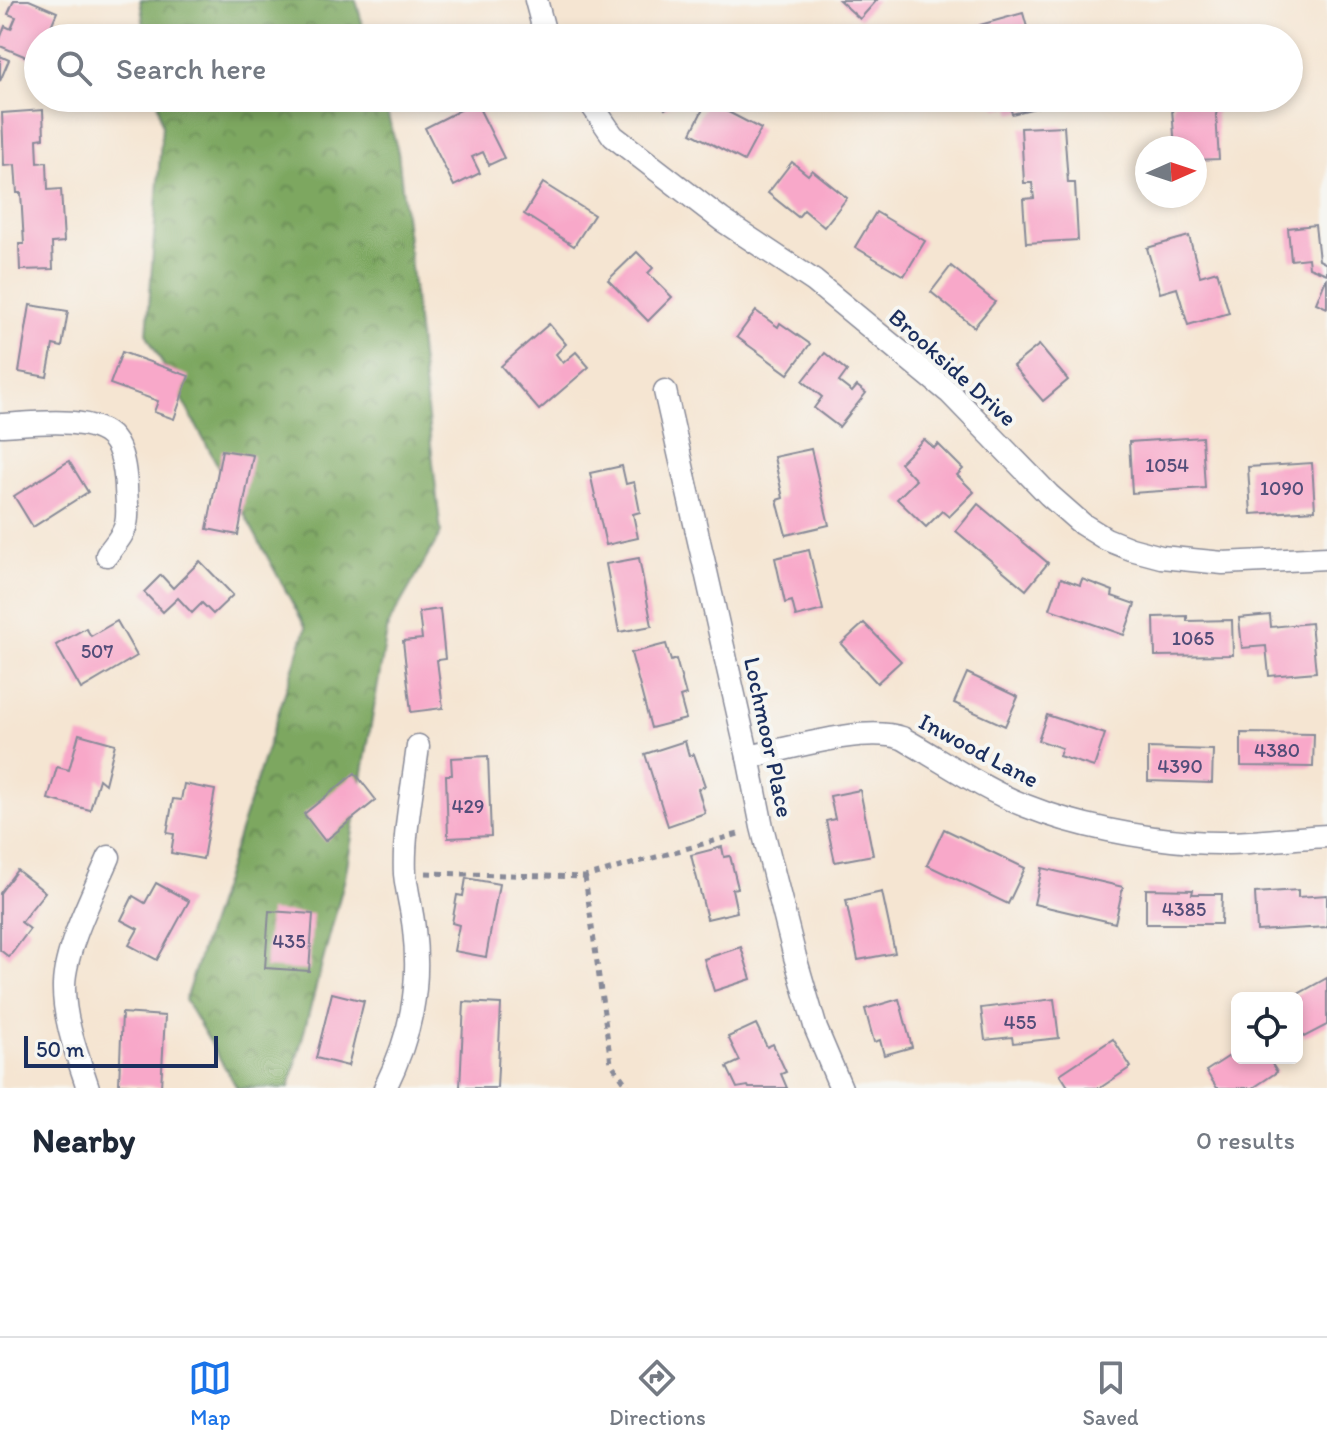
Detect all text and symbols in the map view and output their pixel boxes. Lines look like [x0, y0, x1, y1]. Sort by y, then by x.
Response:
search box [24, 24, 1303, 112]
icon: search [52, 46, 96, 90]
text: Search here [116, 50, 266, 87]
north arrow [1135, 136, 1207, 208]
street label: Brookside Drive [883, 302, 1023, 432]
house number: 1054 [1145, 453, 1189, 477]
house number: 1090 [1260, 476, 1304, 500]
house number: 1065 [1172, 626, 1214, 650]
house number: 507 [81, 639, 113, 663]
street label: Lochmoor Place [738, 654, 800, 820]
street label: Inwood Lane [914, 706, 1044, 794]
house number: 4380 [1254, 738, 1300, 762]
house number: 4390 [1157, 754, 1203, 778]
house number: 429 [452, 794, 485, 818]
house number: 4385 [1162, 897, 1206, 921]
house number: 435 [272, 929, 306, 953]
map controls [1231, 992, 1303, 1064]
button: locate [1231, 992, 1303, 1064]
house number: 455 [1003, 1010, 1037, 1034]
scale bar [24, 1032, 218, 1068]
text: 50 m [36, 1036, 85, 1063]
text: Nearby [32, 1120, 135, 1161]
text: 0 results [1196, 1124, 1295, 1156]
tab: Map [188, 1356, 232, 1431]
tab: Directions [609, 1356, 706, 1431]
tab: Saved [1082, 1356, 1139, 1431]

